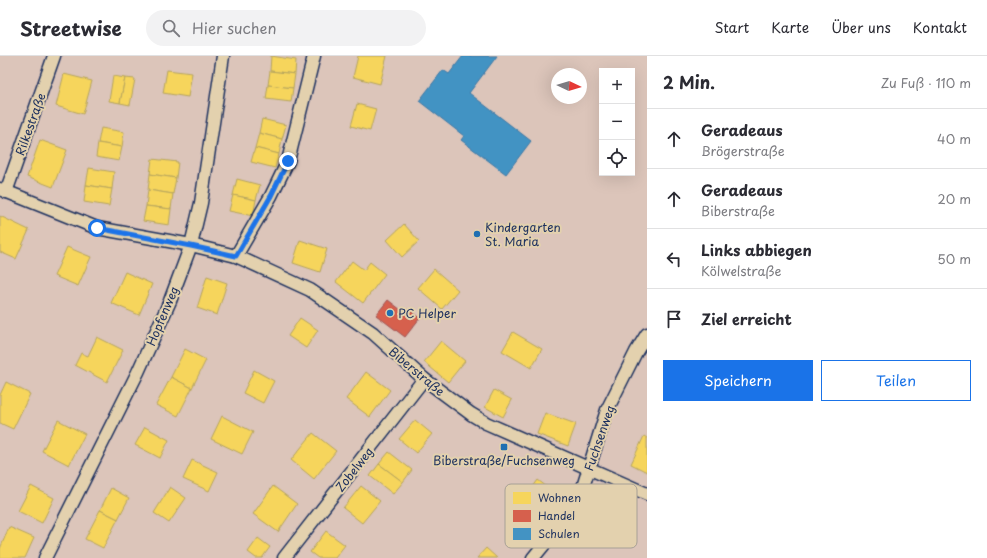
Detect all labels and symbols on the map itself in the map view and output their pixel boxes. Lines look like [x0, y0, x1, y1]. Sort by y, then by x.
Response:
north arrow [551, 68, 587, 104]
street label: Rilkestraße [10, 90, 50, 158]
route end [279, 152, 297, 170]
place label: Kindergarten St. Maria [485, 218, 561, 250]
route start [88, 219, 106, 237]
marker: Kindergarten St. Maria [472, 229, 482, 239]
street label: Hopfenweg [141, 283, 183, 349]
place label: PC Helper [398, 304, 456, 322]
marker: PC Helper [385, 308, 395, 318]
street label: Biberstraße [385, 342, 449, 400]
street label: Fuchsenweg [579, 403, 619, 473]
marker: Biberstraße/Fuchsenweg [499, 442, 509, 452]
street label: Zobelweg [331, 443, 377, 495]
place label: Biberstraße/Fuchsenweg [433, 451, 575, 469]
legend [505, 484, 637, 548]
text: Wohnen [538, 489, 581, 506]
text: Handel [538, 507, 575, 524]
text: Schulen [538, 525, 580, 542]

